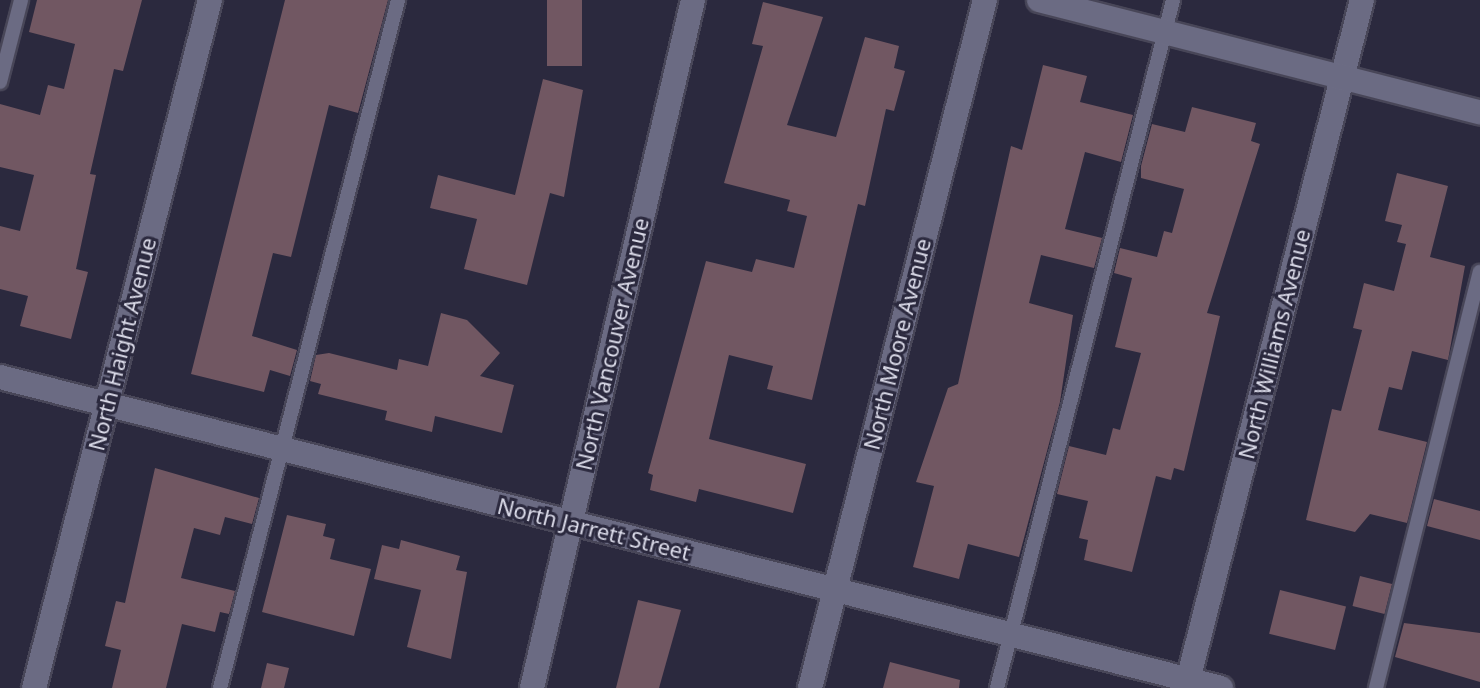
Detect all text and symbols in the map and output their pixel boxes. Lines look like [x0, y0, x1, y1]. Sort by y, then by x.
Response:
street label: North Vancouver Avenue [570, 215, 654, 473]
street label: North Williams Avenue [1233, 226, 1315, 462]
street label: North Haight Avenue [83, 235, 161, 453]
street label: North Moore Avenue [858, 236, 936, 452]
street label: North Jarrett Street [495, 492, 693, 566]

